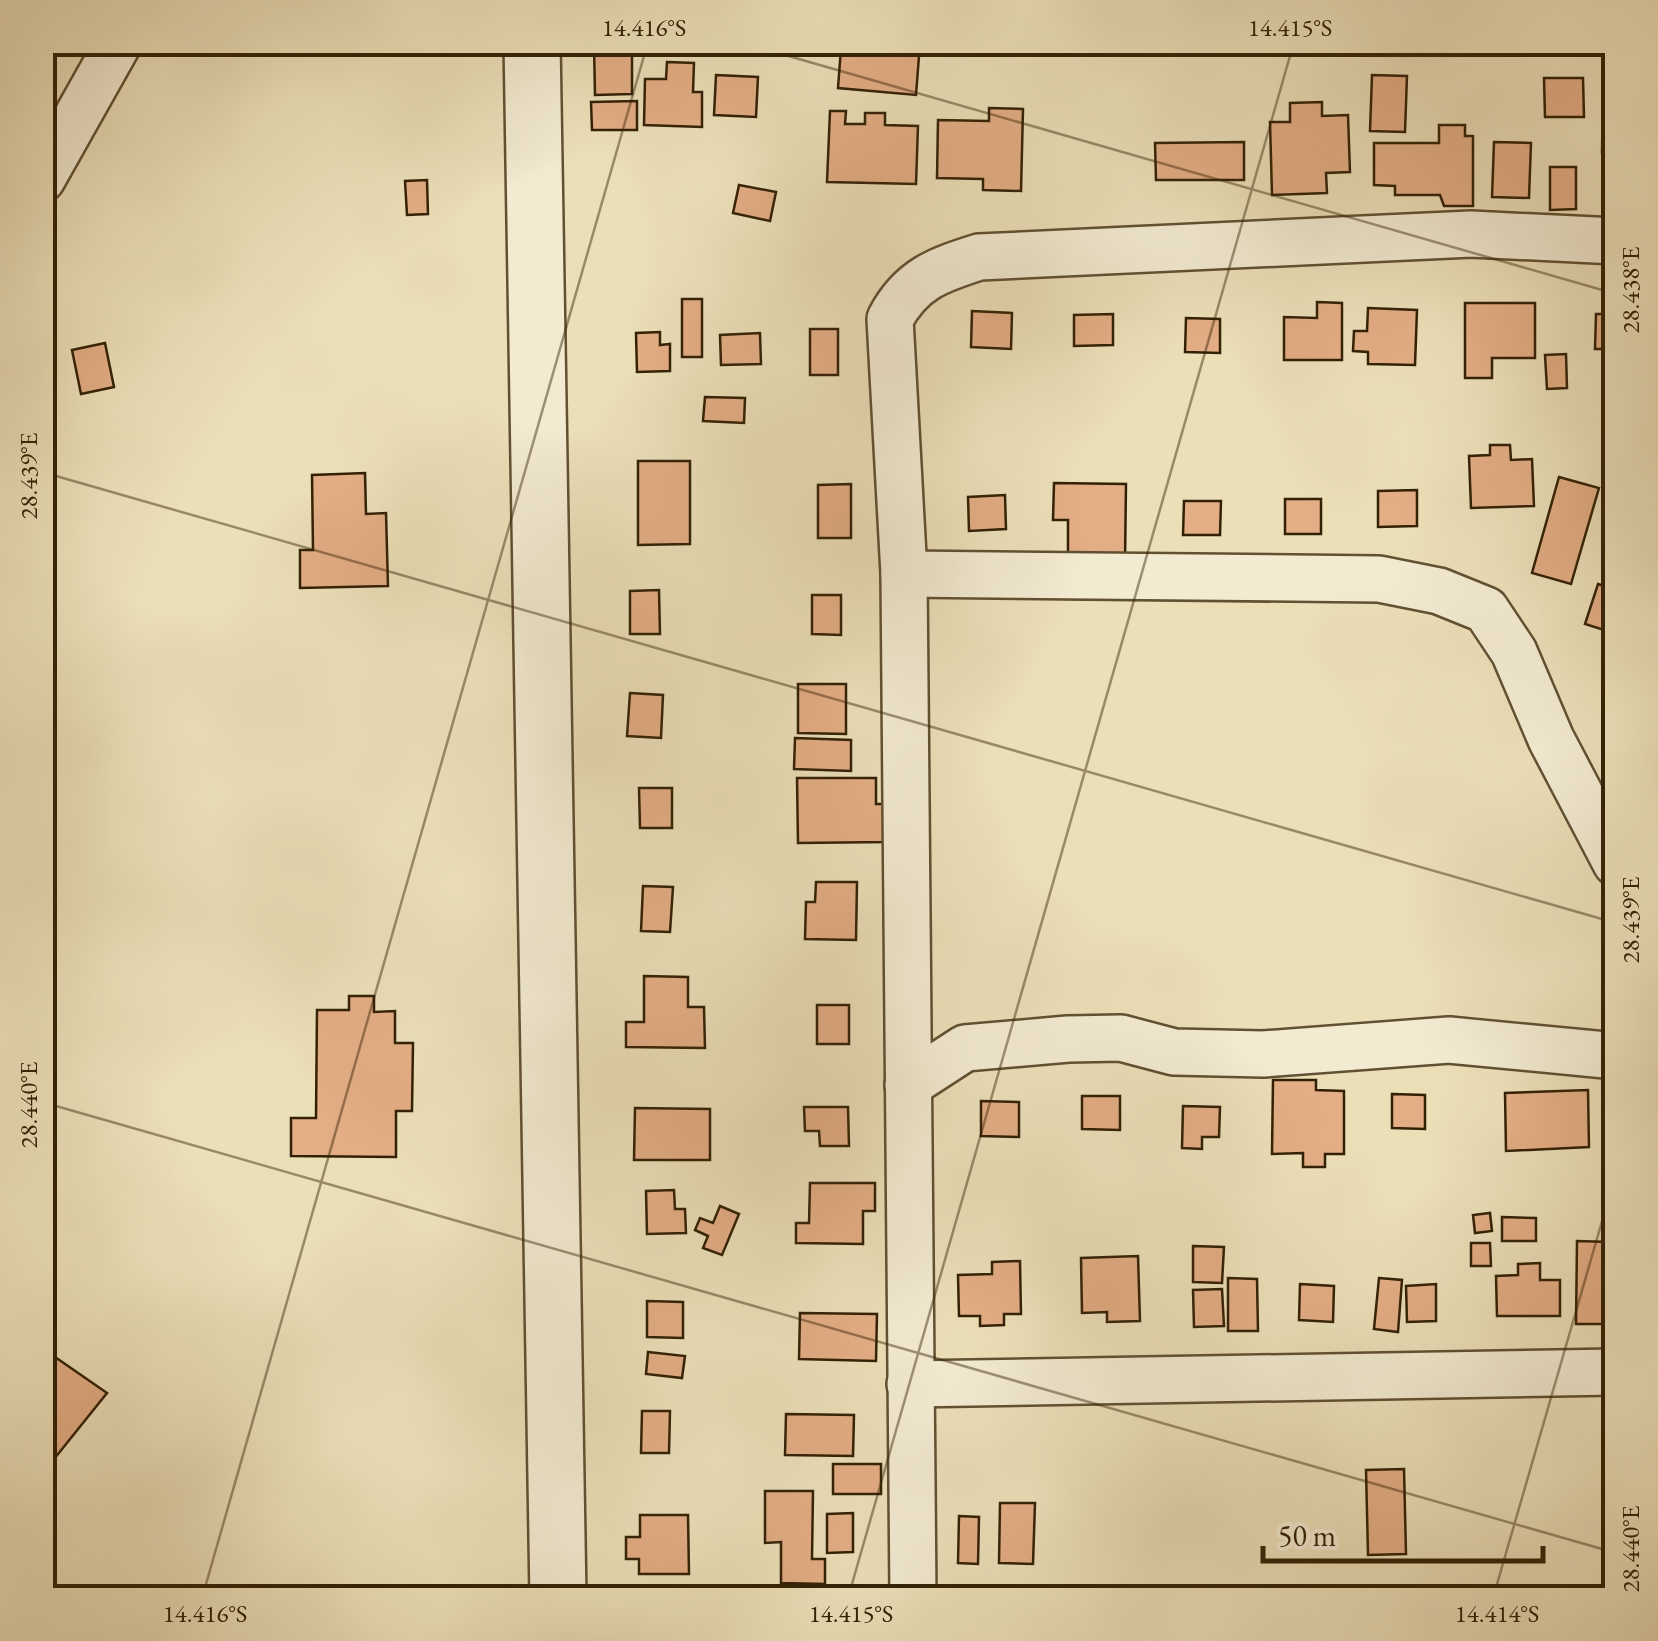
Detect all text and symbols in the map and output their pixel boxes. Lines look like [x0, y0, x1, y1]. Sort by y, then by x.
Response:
text: 14.416°S [602, 11, 686, 43]
text: 14.415°S [1248, 11, 1332, 43]
text: 28.438°E [1614, 246, 1646, 334]
text: 28.439°E [12, 432, 44, 520]
text: 28.439°E [1614, 876, 1646, 964]
text: 28.440°E [12, 1061, 44, 1149]
scale bar [1263, 1501, 1543, 1563]
text: 28.440°E [1614, 1505, 1646, 1593]
text: 50 m [1278, 1516, 1336, 1555]
text: 14.416°S [163, 1597, 247, 1629]
text: 14.415°S [809, 1597, 893, 1629]
text: 14.414°S [1455, 1597, 1539, 1629]

